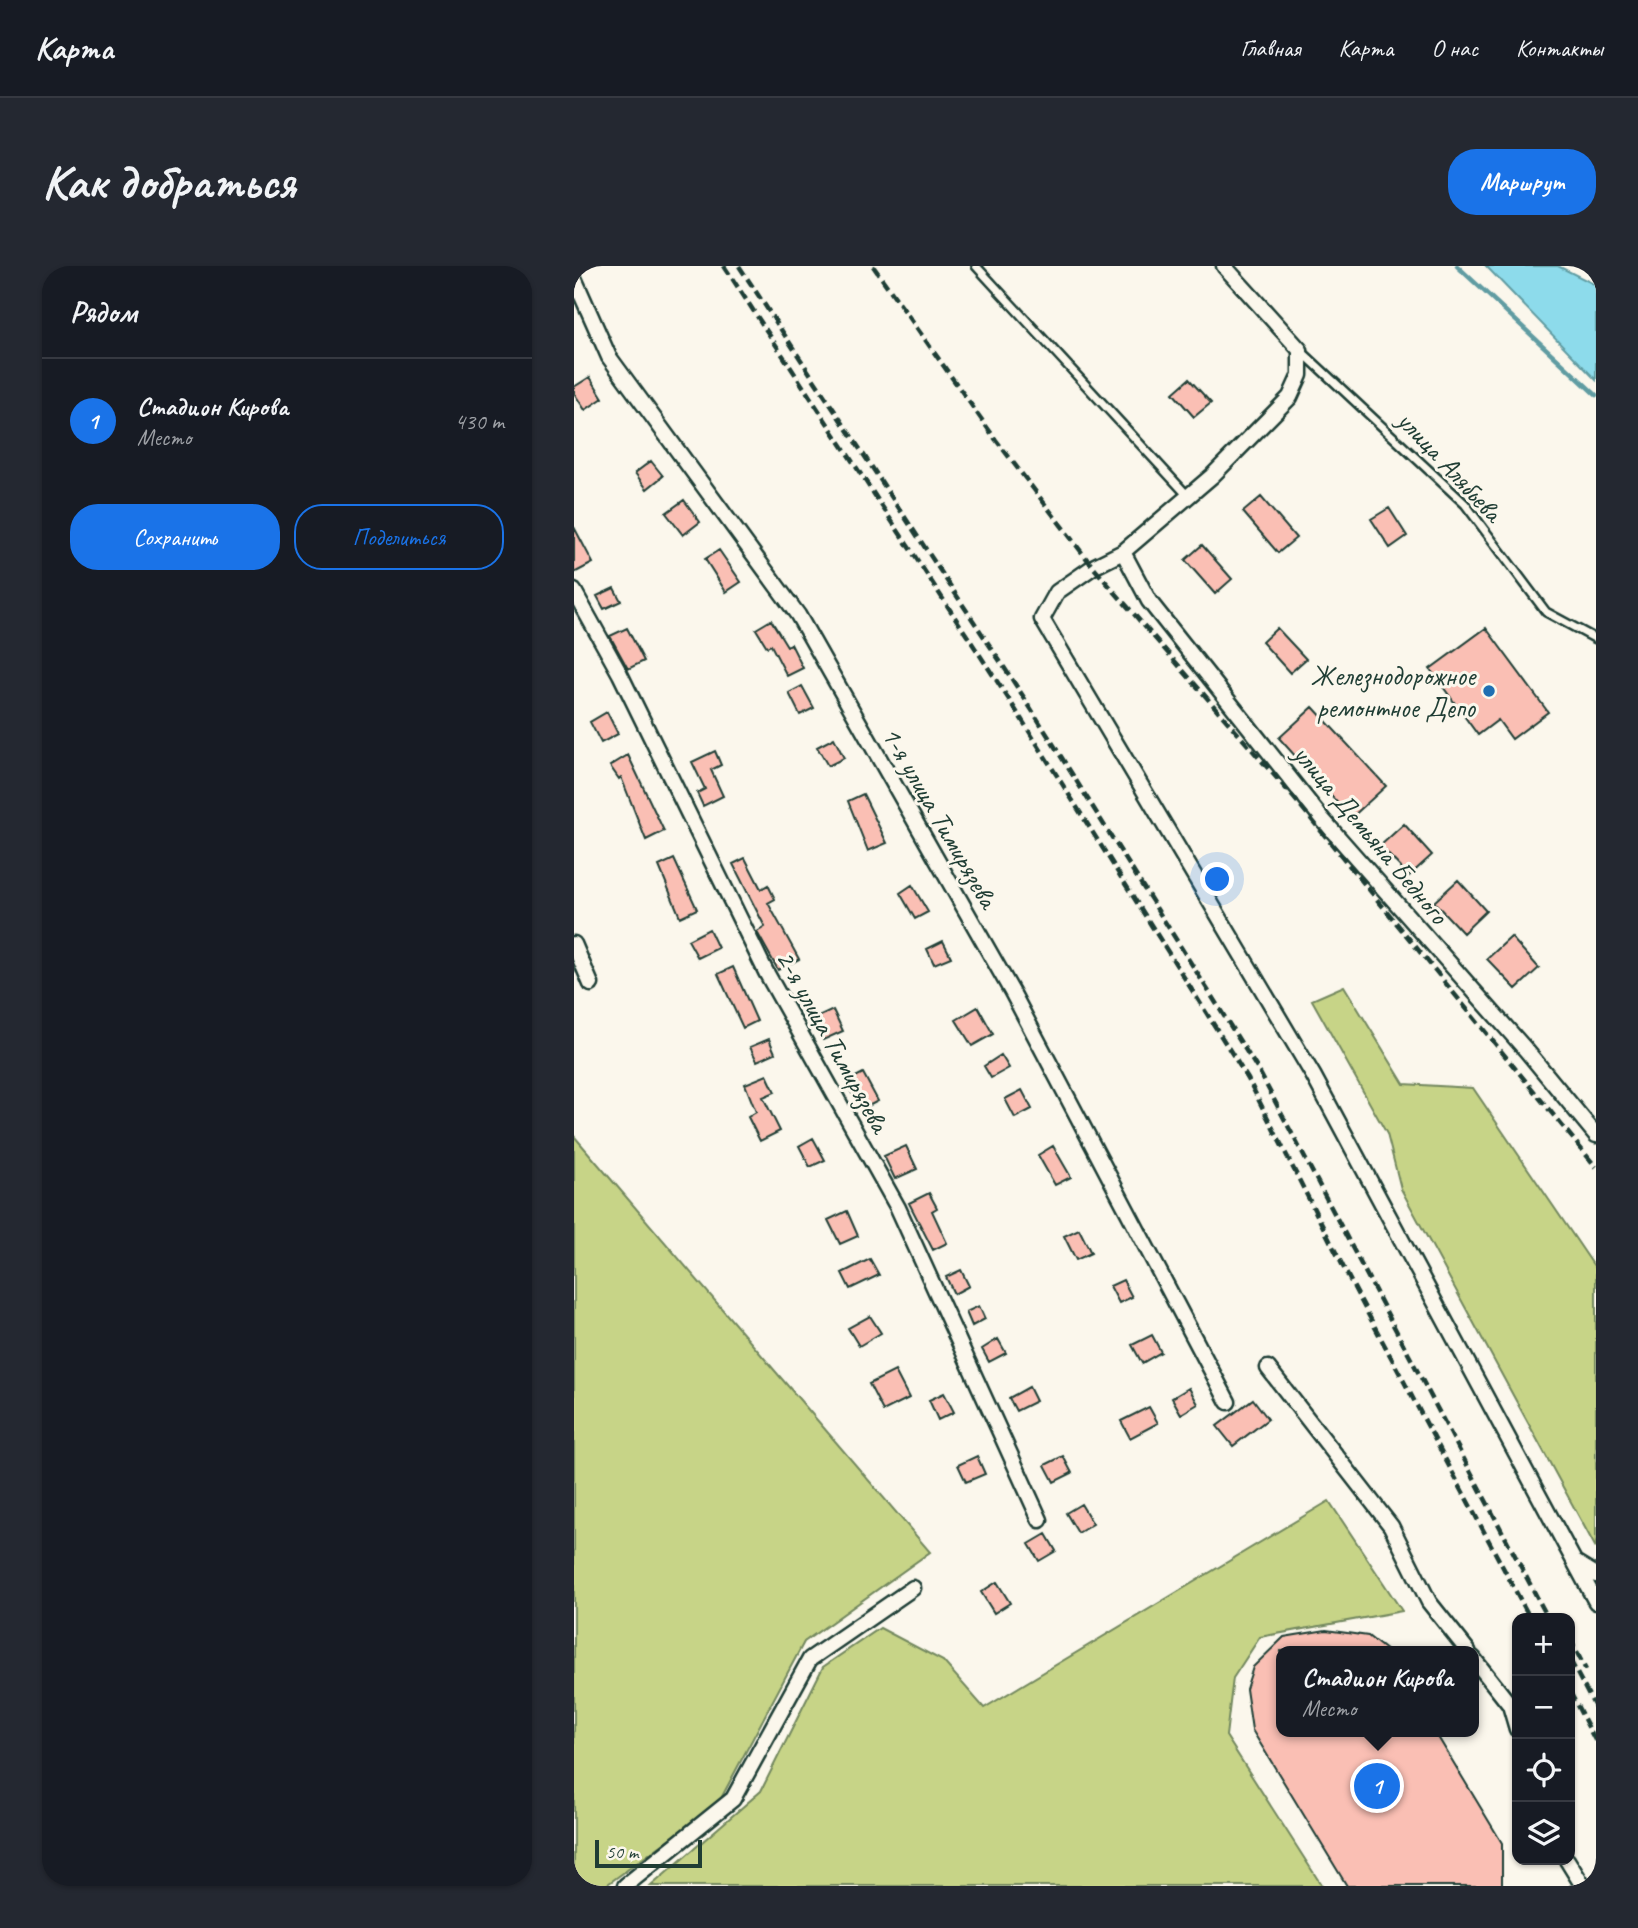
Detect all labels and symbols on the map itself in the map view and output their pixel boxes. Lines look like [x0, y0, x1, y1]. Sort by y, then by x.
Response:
street label: улица Алябьева [1388, 402, 1512, 531]
place label: Железнодорожное ремонтное Депо [1311, 658, 1477, 725]
marker: Железнодорожное ремонтное Депо [1481, 683, 1497, 699]
street label: 1-я улица Тимирязева [874, 720, 1007, 916]
street label: улица Демьяна Бедного [1284, 736, 1458, 932]
your location [1200, 862, 1234, 896]
street label: 2-я улица Тимирязева [768, 943, 899, 1141]
pin: 1 [1354, 1760, 1400, 1812]
scale bar [595, 1837, 702, 1869]

